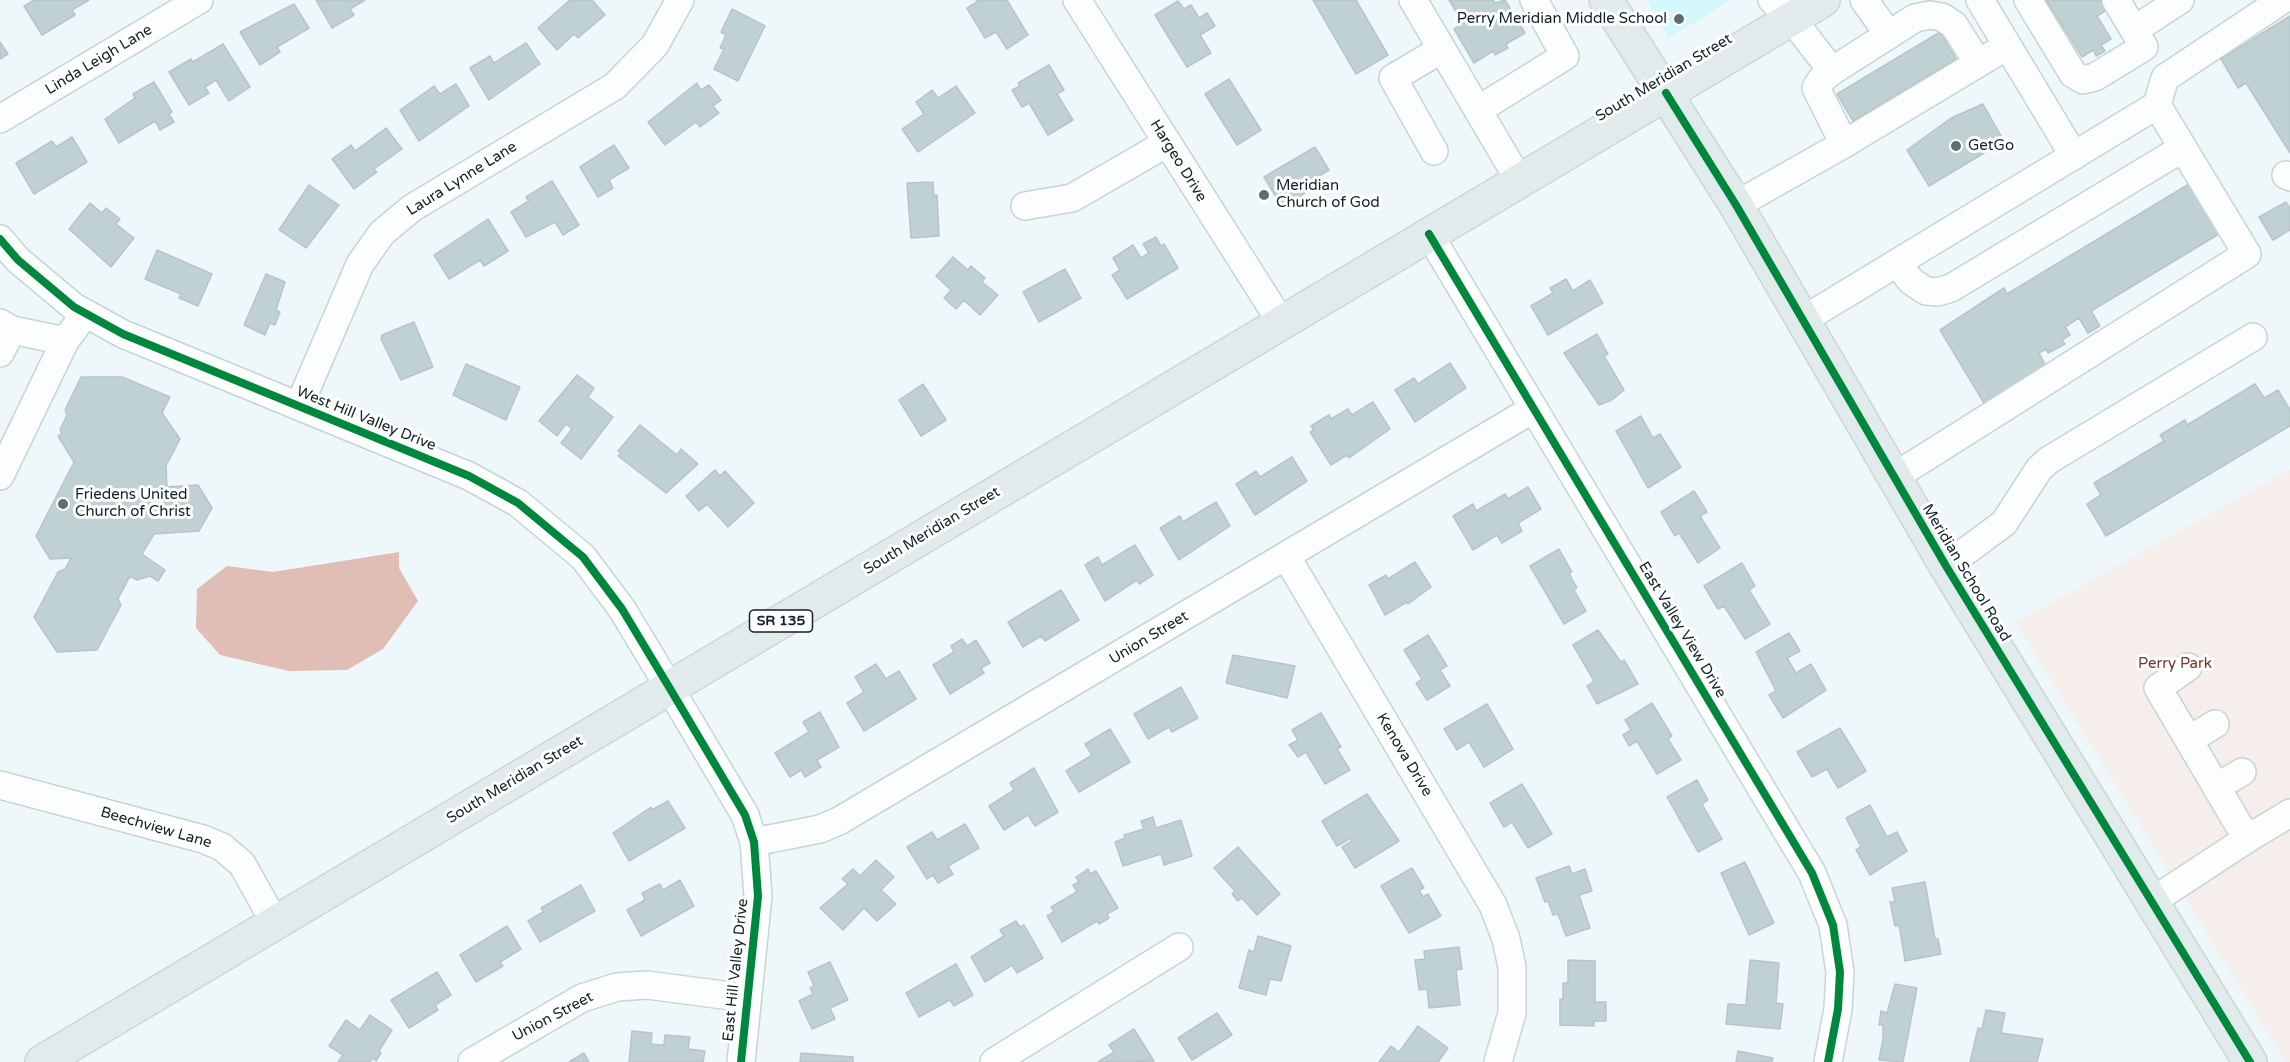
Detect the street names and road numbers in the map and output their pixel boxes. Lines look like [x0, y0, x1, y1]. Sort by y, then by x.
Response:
street label: Linda Leigh Lane [42, 21, 156, 99]
street label: South Meridian Street [1592, 30, 1736, 126]
street label: Hargeo Drive [1146, 117, 1210, 205]
street label: Laura Lynne Lane [404, 138, 520, 220]
street label: West Hill Valley Drive [294, 383, 438, 455]
street label: South Meridian Street [860, 483, 1004, 579]
street label: Meridian School Road [1918, 501, 2014, 645]
street label: East Valley View Drive [1634, 559, 1730, 701]
street label: Union Street [1106, 607, 1192, 669]
road number: SR 135 [750, 610, 812, 632]
street label: Kenova Drive [1372, 710, 1436, 800]
street label: South Meridian Street [443, 732, 587, 828]
street label: Beechview Lane [98, 804, 214, 852]
street label: East Hill Valley Drive [720, 898, 752, 1042]
street label: Union Street [509, 988, 597, 1046]

